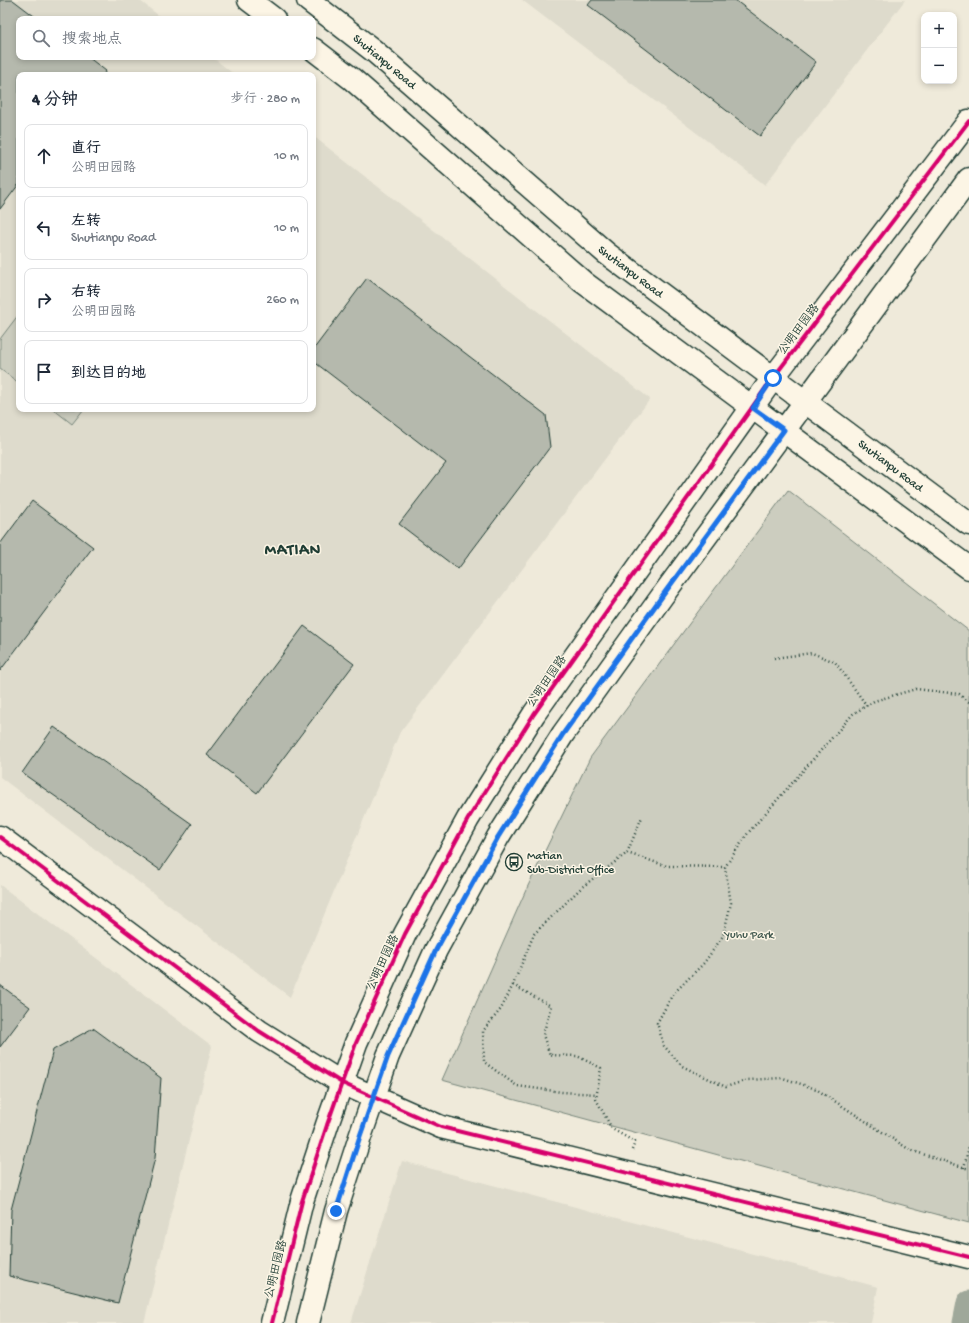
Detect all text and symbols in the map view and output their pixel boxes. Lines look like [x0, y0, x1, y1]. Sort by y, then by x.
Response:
map controls [921, 12, 957, 84]
button: + [921, 12, 957, 48]
search box [16, 16, 316, 60]
icon: search [30, 27, 52, 49]
text: 搜索地点 [62, 31, 122, 49]
street label: Shutianpu Road [349, 32, 419, 94]
button: − [921, 48, 957, 84]
text: 4 分钟 [32, 91, 78, 111]
text: 步行 · 280 m [231, 92, 300, 107]
text: 直行 [71, 140, 101, 158]
icon: ahead [33, 145, 55, 167]
text: 10 m [274, 149, 299, 164]
text: 公明田园路 [71, 161, 136, 176]
text: 左转 [71, 213, 101, 231]
icon: left [33, 217, 55, 239]
text: 10 m [274, 221, 299, 236]
text: Shutianpu Road [71, 231, 156, 246]
street label: Shutianpu Road [594, 244, 666, 302]
text: 右转 [71, 284, 101, 302]
icon: right [33, 289, 55, 311]
text: 260 m [266, 293, 299, 308]
street label: 公明田园路 [775, 301, 823, 358]
text: 公明田园路 [71, 305, 136, 320]
icon: arrive [33, 361, 55, 383]
text: 到达目的地 [71, 365, 146, 383]
route start [764, 369, 782, 387]
street label: Shutianpu Road [854, 438, 926, 496]
district label: MATIAN [265, 542, 321, 561]
street label: 公明田园路 [524, 653, 571, 711]
place label: Matian Sub-District Office [527, 850, 615, 878]
bus stop icon: Matian Sub-District Office [504, 852, 524, 872]
park label: Yuhu Park [724, 929, 775, 943]
street label: 公明田园路 [364, 932, 403, 993]
route end [327, 1202, 345, 1220]
street label: 公明田园路 [262, 1238, 291, 1300]

